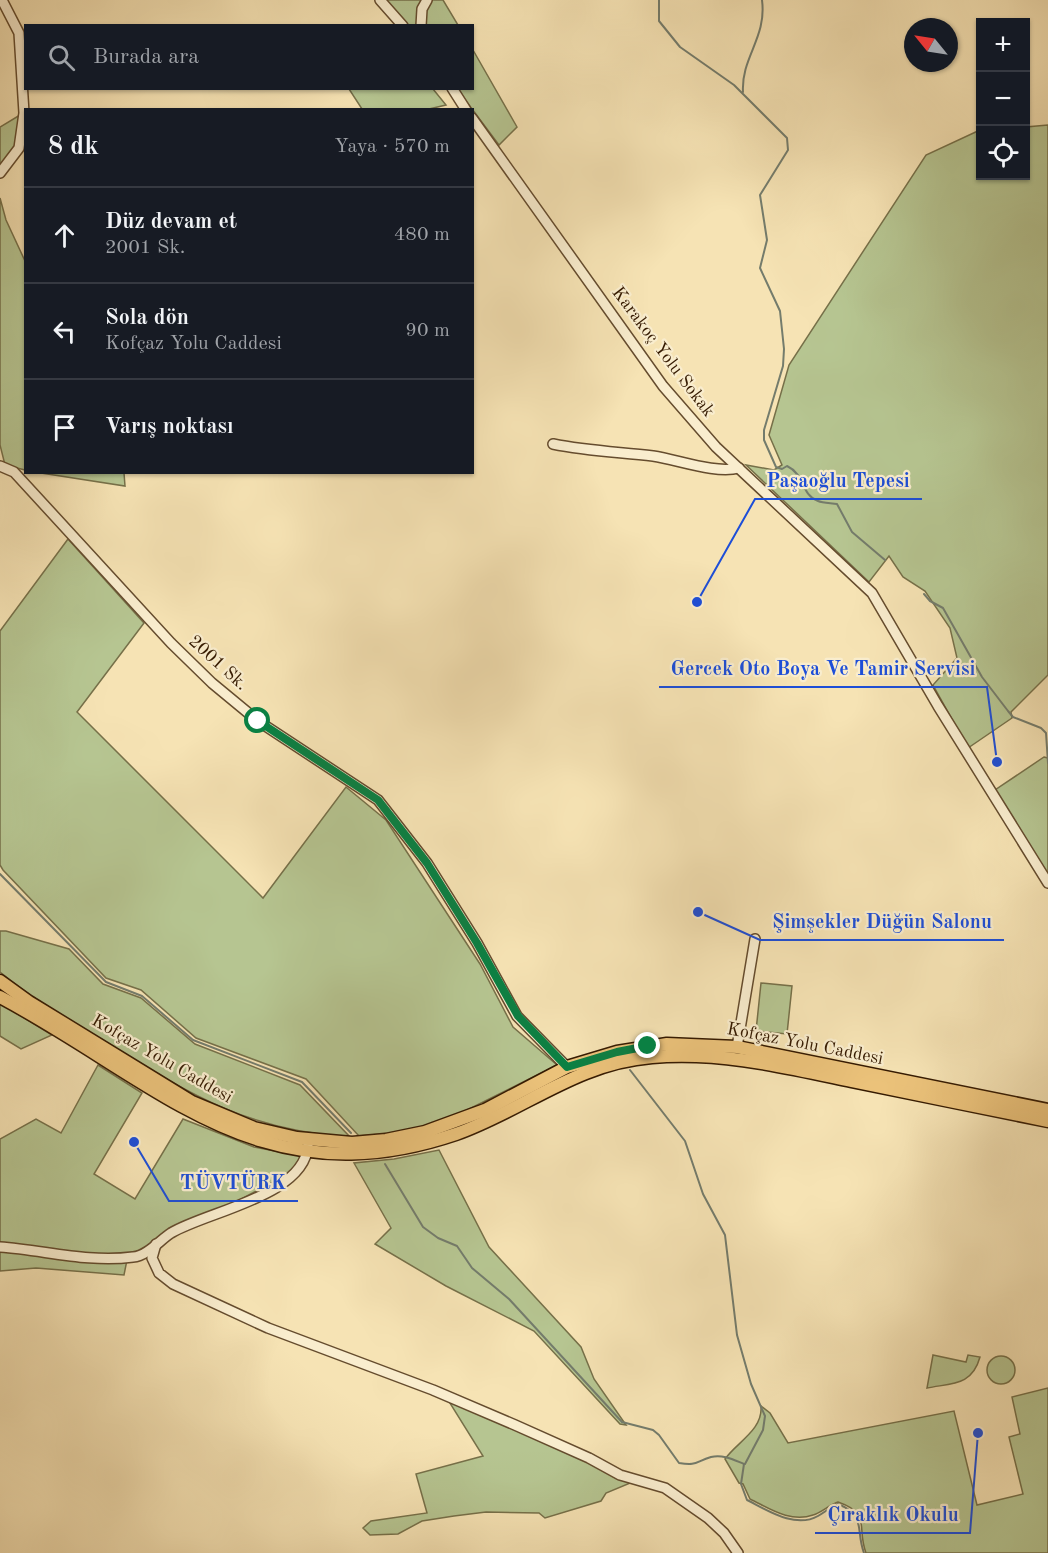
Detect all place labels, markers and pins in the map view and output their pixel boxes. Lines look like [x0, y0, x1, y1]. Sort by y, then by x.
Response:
callout: Paşaoğlu Tepesi [755, 461, 922, 499]
callout: Gercek Oto Boya Ve Tamir Servisi [659, 649, 987, 687]
callout: Şimşekler Düğün Salonu [760, 902, 1004, 940]
callout: TÜVTÜRK [169, 1163, 298, 1201]
callout: Çıraklık Okulu [815, 1495, 970, 1533]

